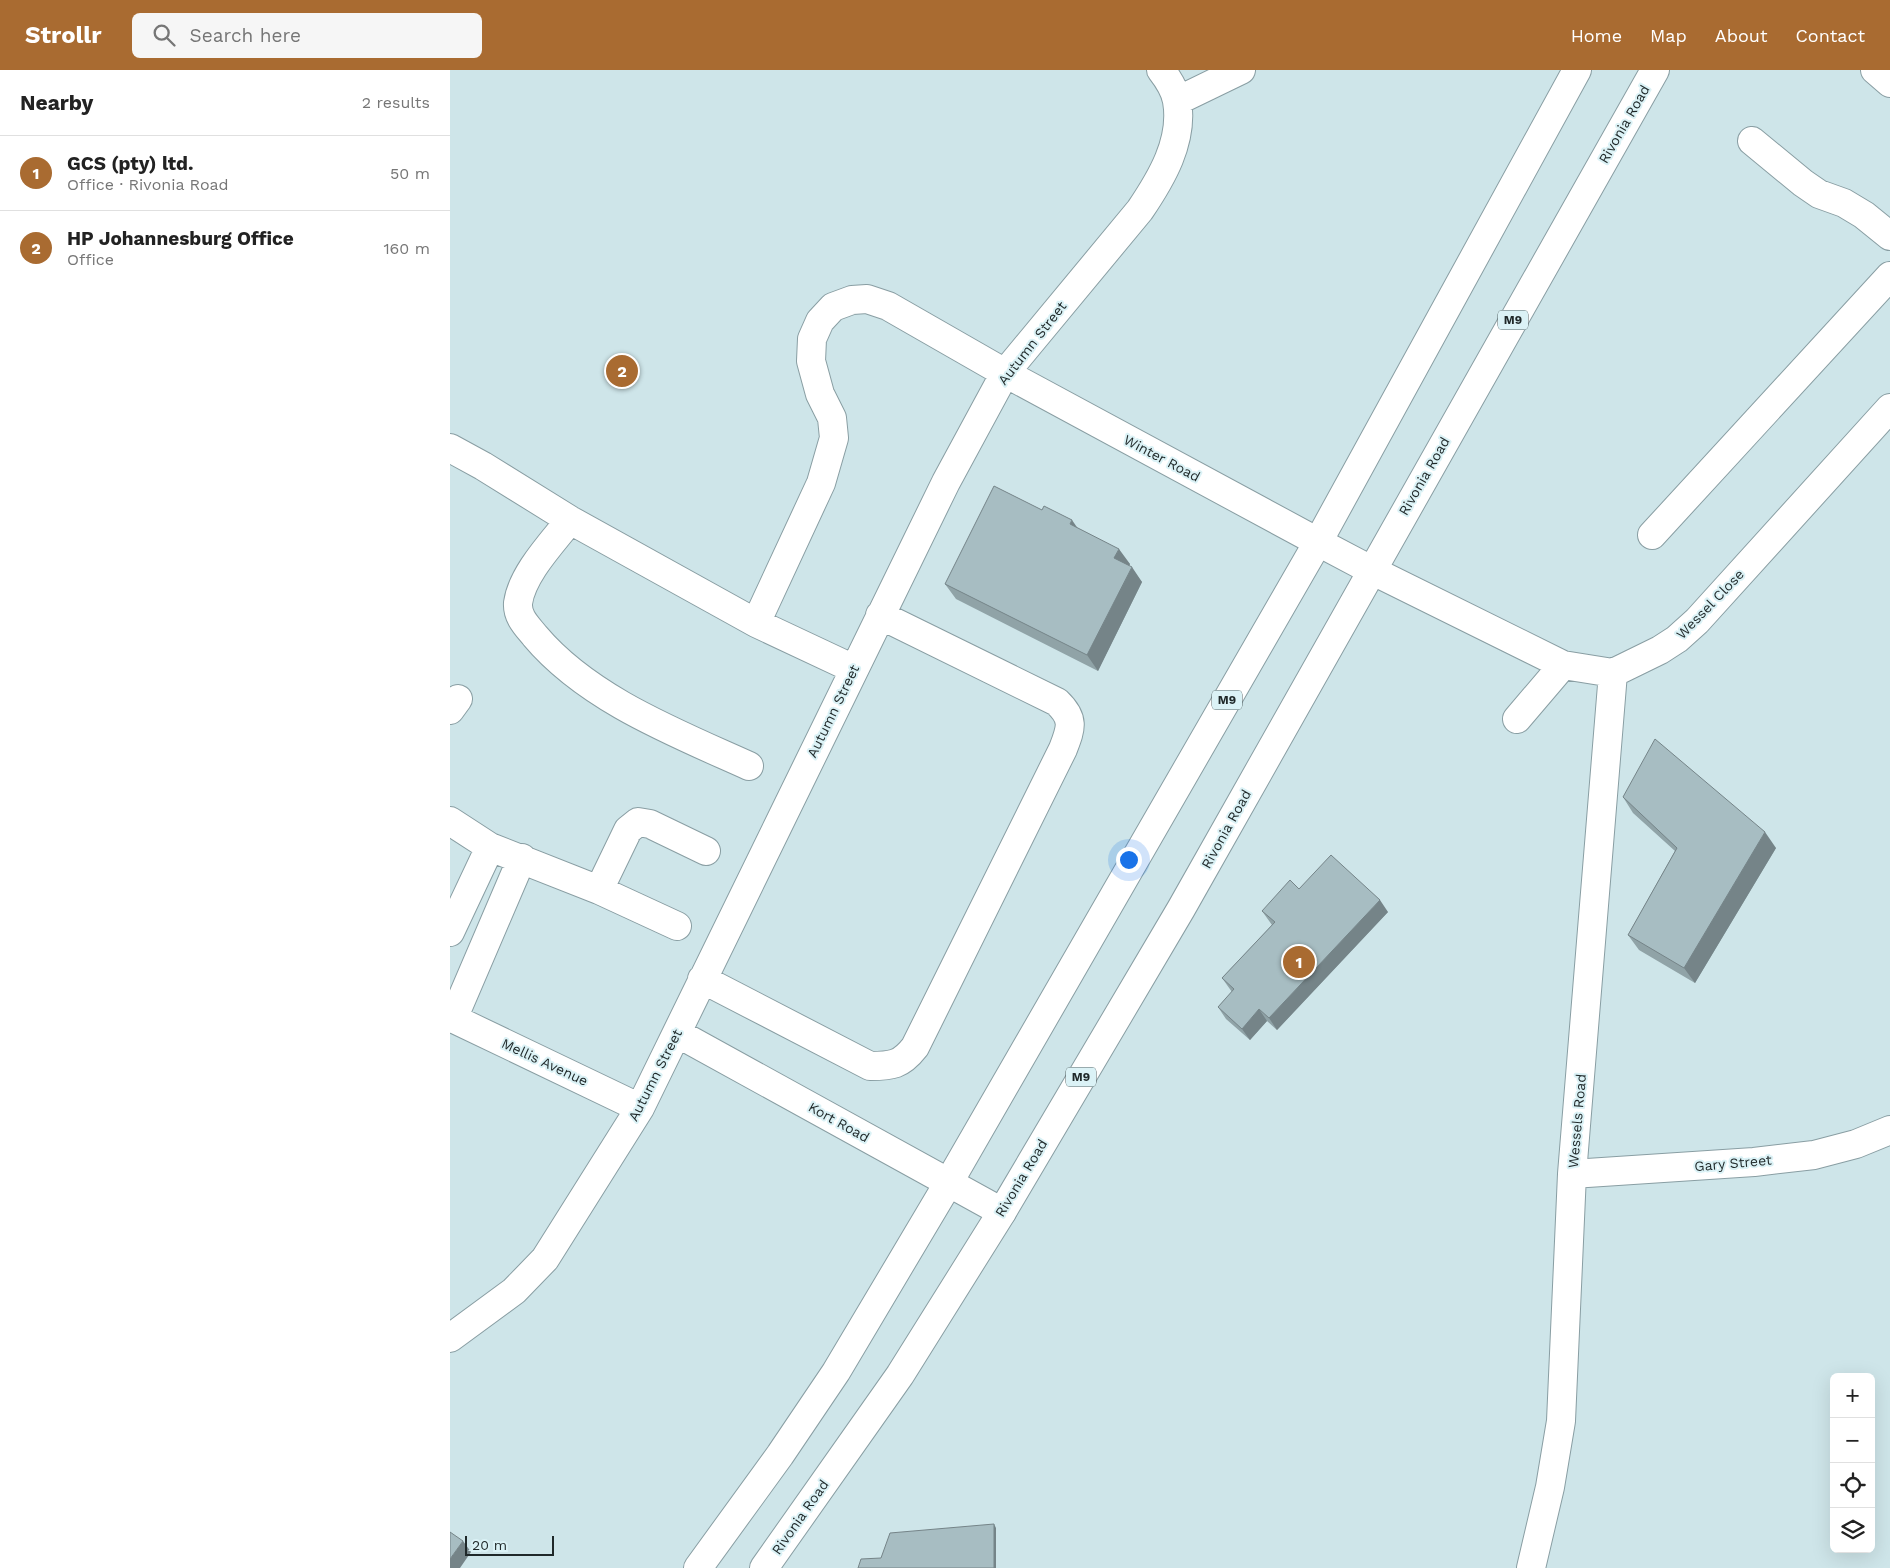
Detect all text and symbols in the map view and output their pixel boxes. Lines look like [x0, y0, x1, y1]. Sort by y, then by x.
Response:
search box [132, 13, 482, 58]
text: Strollr [25, 21, 102, 49]
icon: search [150, 21, 178, 49]
text: Search here [190, 24, 301, 47]
text: Home [1571, 25, 1622, 46]
text: Map [1650, 25, 1687, 46]
text: About [1715, 25, 1767, 46]
text: Contact [1795, 25, 1865, 46]
street label: Rivonia Road [1595, 82, 1653, 166]
text: Nearby [20, 90, 93, 115]
text: 2 results [362, 93, 430, 112]
text: GCS (pty) ltd. [67, 152, 194, 175]
text: 1 [33, 164, 39, 183]
text: 50 m [390, 164, 430, 183]
text: Office · Rivonia Road [67, 175, 229, 194]
text: HP Johannesburg Office [67, 227, 294, 250]
text: 2 [31, 239, 41, 258]
text: 160 m [383, 239, 430, 258]
text: Office [67, 250, 114, 269]
street label: Autumn Street [995, 298, 1070, 388]
road number: M9 [1498, 310, 1528, 330]
pin: 2 [606, 352, 638, 390]
street label: Winter Road [1121, 431, 1203, 485]
street label: Rivonia Road [1395, 434, 1453, 518]
street label: Wessel Close [1673, 566, 1747, 642]
street label: Autumn Street [804, 662, 862, 760]
road number: M9 [1212, 690, 1242, 710]
street label: Rivonia Road [1198, 787, 1254, 871]
your location [1116, 847, 1142, 873]
pin: 1 [1283, 943, 1315, 981]
street label: Autumn Street [625, 1026, 685, 1124]
street label: Mellis Avenue [499, 1035, 591, 1089]
road number: M9 [1066, 1068, 1096, 1086]
street label: Wessels Road [1565, 1073, 1589, 1169]
street label: Kort Road [806, 1099, 872, 1145]
street label: Rivonia Road [992, 1136, 1050, 1220]
street label: Gary Street [1694, 1152, 1772, 1174]
map controls [1830, 1373, 1875, 1553]
button: + [1830, 1373, 1875, 1418]
button: − [1830, 1418, 1875, 1463]
button: locate [1830, 1463, 1875, 1508]
street label: Rivonia Road [768, 1477, 832, 1557]
button: layers [1830, 1508, 1875, 1553]
scale bar [465, 1533, 554, 1556]
text: 20 m [472, 1537, 507, 1553]

